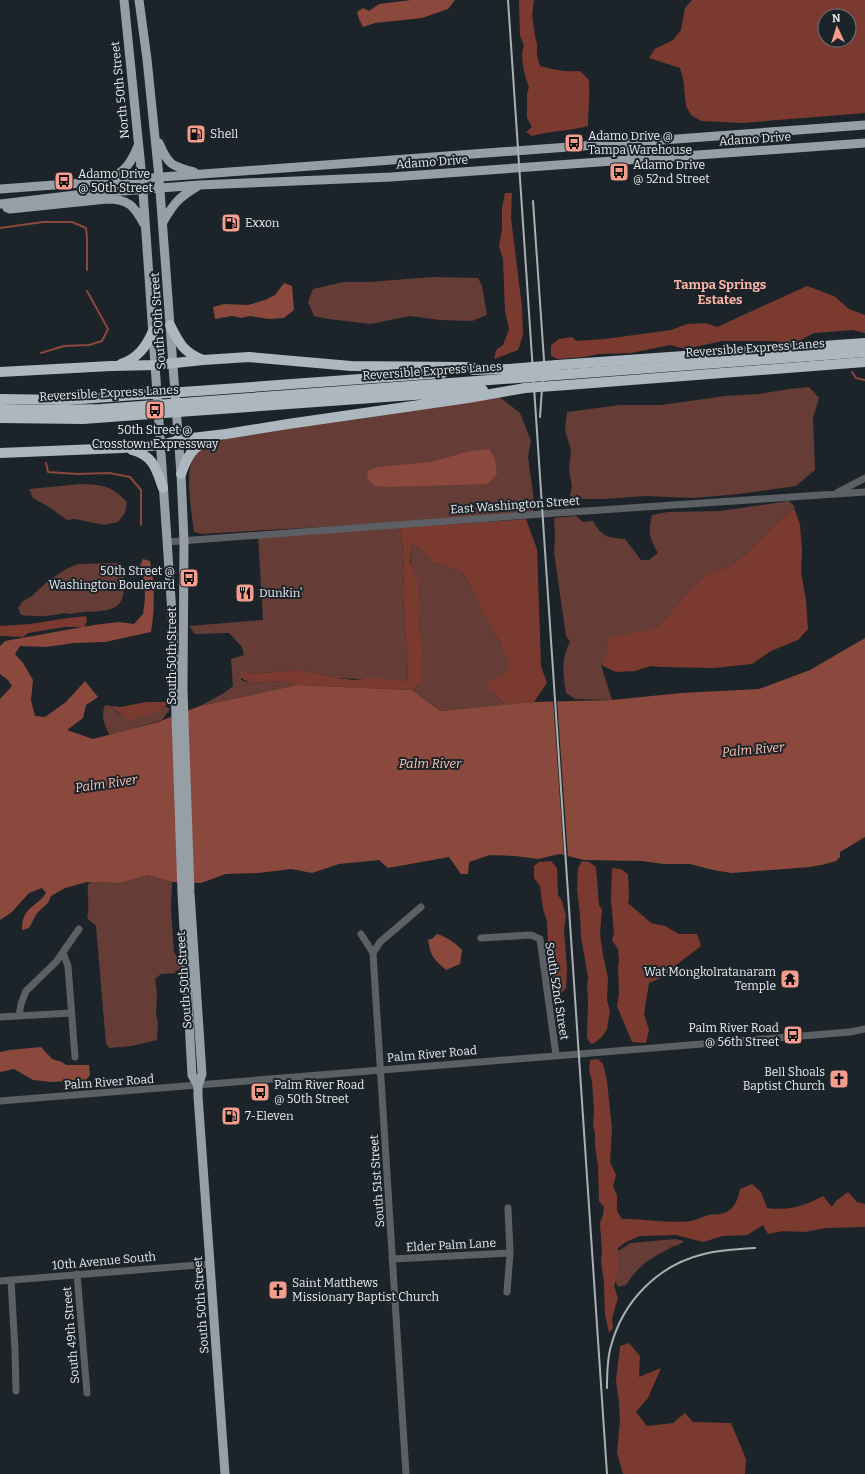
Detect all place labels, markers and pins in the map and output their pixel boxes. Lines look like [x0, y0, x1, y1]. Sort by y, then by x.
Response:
fuel station icon: Shell [185, 123, 207, 145]
place label: Shell [210, 127, 239, 141]
place label: Adamo Drive @ Tampa Warehouse [588, 129, 692, 157]
bus stop icon: Adamo Drive @ Tampa Warehouse [563, 132, 585, 154]
place label: Adamo Drive @ 52nd Street [633, 158, 710, 186]
bus stop icon: Adamo Drive @ 52nd Street [608, 161, 630, 183]
place label: Adamo Drive @ 50th Street [78, 167, 154, 195]
bus stop icon: Adamo Drive @ 50th Street [53, 170, 75, 192]
fuel station icon: Exxon [220, 212, 242, 234]
place label: Exxon [245, 216, 280, 230]
bus stop icon: 50th Street @ Crosstown Expressway [144, 399, 166, 421]
place label: 50th Street @ Crosstown Expressway [92, 423, 219, 451]
place label: 50th Street @ Washington Boulevard [49, 564, 175, 592]
bus stop icon: 50th Street @ Washington Boulevard [178, 567, 200, 589]
restaurant icon: Dunkin' [234, 582, 256, 604]
place label: Dunkin' [259, 586, 302, 600]
place label: Wat Mongkolratanaram Temple [644, 965, 777, 993]
temple icon: Wat Mongkolratanaram Temple [779, 968, 801, 990]
place label: Palm River Road @ 56th Street [689, 1021, 780, 1049]
bus stop icon: Palm River Road @ 56th Street [782, 1024, 804, 1046]
place label: Bell Shoals Baptist Church [743, 1065, 826, 1093]
church icon: Bell Shoals Baptist Church [828, 1068, 850, 1090]
place label: Palm River Road @ 50th Street [274, 1078, 364, 1106]
bus stop icon: Palm River Road @ 50th Street [249, 1081, 271, 1103]
fuel station icon: 7-Eleven [220, 1105, 242, 1127]
place label: 7-Eleven [245, 1109, 294, 1123]
place label: Saint Matthews Missionary Baptist Church [292, 1276, 439, 1304]
church icon: Saint Matthews Missionary Baptist Church [267, 1279, 289, 1301]

